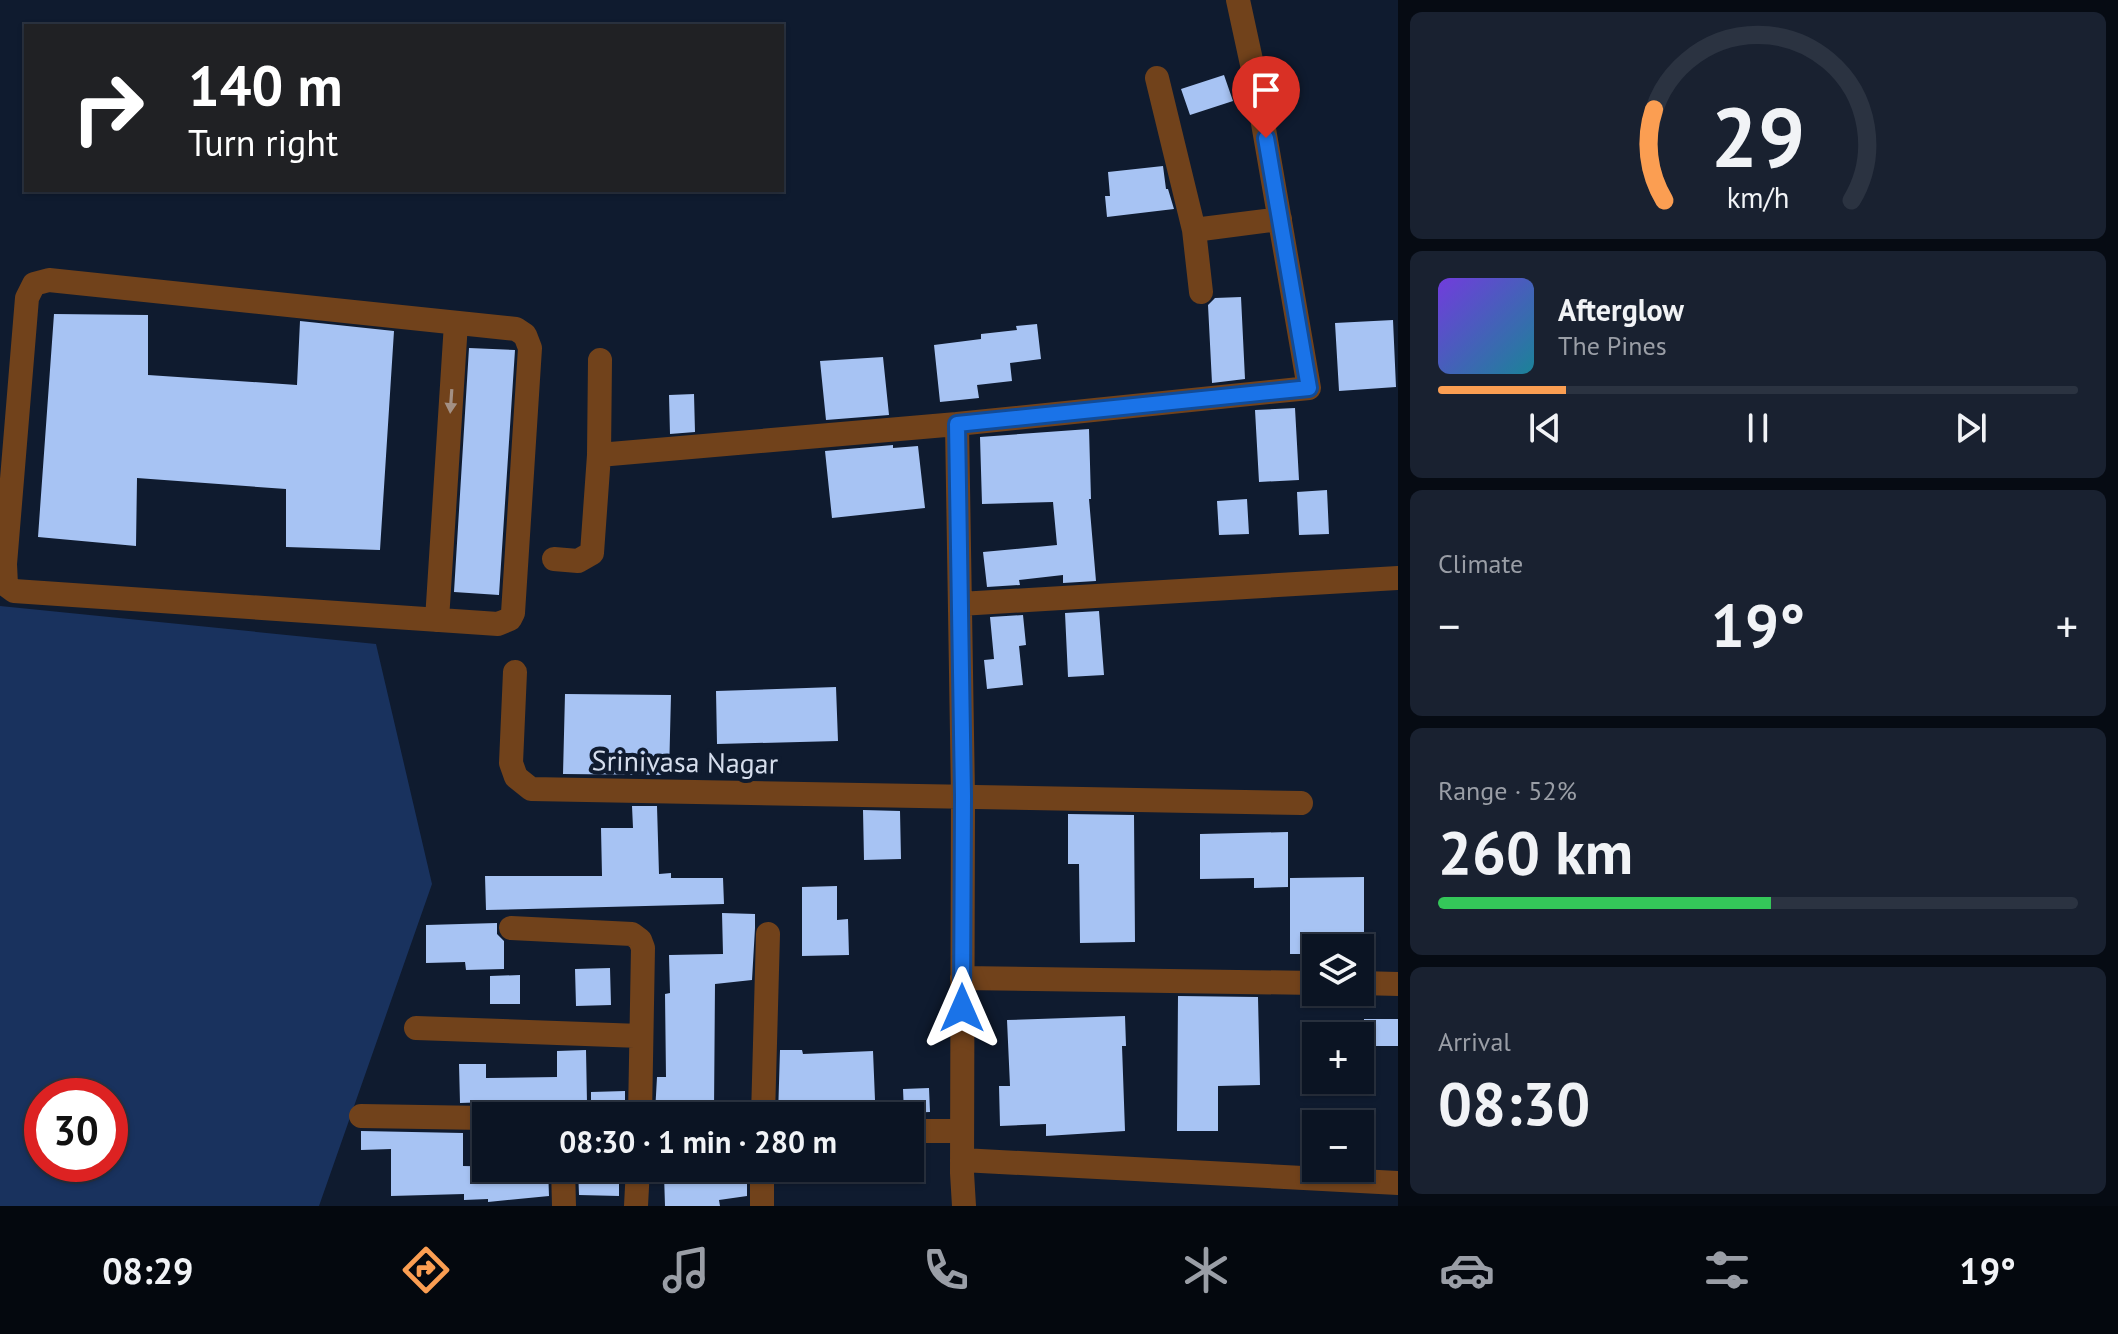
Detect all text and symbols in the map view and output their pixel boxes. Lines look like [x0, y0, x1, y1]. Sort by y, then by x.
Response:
text: 140 m [188, 49, 343, 121]
icon: right [56, 56, 160, 160]
pin [1232, 56, 1300, 138]
icon: arrive [1244, 68, 1288, 112]
text: 29 [1711, 82, 1805, 190]
text: Turn right [188, 119, 338, 166]
text: km/h [1727, 180, 1789, 217]
text: Afterglow [1558, 290, 1684, 329]
text: The Pines [1558, 329, 1667, 362]
one-way arrow [444, 389, 457, 414]
icon: previous [1523, 406, 1567, 450]
icon: pause [1736, 406, 1780, 450]
icon: next [1949, 406, 1993, 450]
text: Climate [1438, 547, 1523, 580]
text: 19° [1711, 586, 1805, 664]
text: − [1438, 597, 1460, 654]
text: + [2056, 597, 2078, 654]
street label: Srinivasa Nagar [591, 741, 779, 782]
text: Range · 52% [1438, 774, 1577, 807]
text: 260 km [1438, 813, 1633, 891]
map controls [1302, 934, 1374, 1182]
button: layers [1302, 934, 1374, 1006]
position arrow [920, 966, 1004, 1050]
button: + [1302, 1022, 1374, 1094]
text: Arrival [1438, 1025, 1511, 1058]
text: 08:30 [1438, 1064, 1590, 1142]
speed limit sign: 30 [24, 1078, 128, 1182]
button: − [1302, 1110, 1374, 1182]
text: 08:30 · 1 min · 280 m [559, 1122, 837, 1161]
icon: directions [398, 1242, 454, 1298]
icon: music [658, 1242, 714, 1298]
icon: phone [918, 1242, 974, 1298]
icon: climate [1178, 1242, 1234, 1298]
icon: car [1439, 1242, 1495, 1298]
icon: filters [1699, 1242, 1755, 1298]
text: 08:29 [102, 1247, 193, 1294]
text: 19° [1959, 1247, 2016, 1294]

